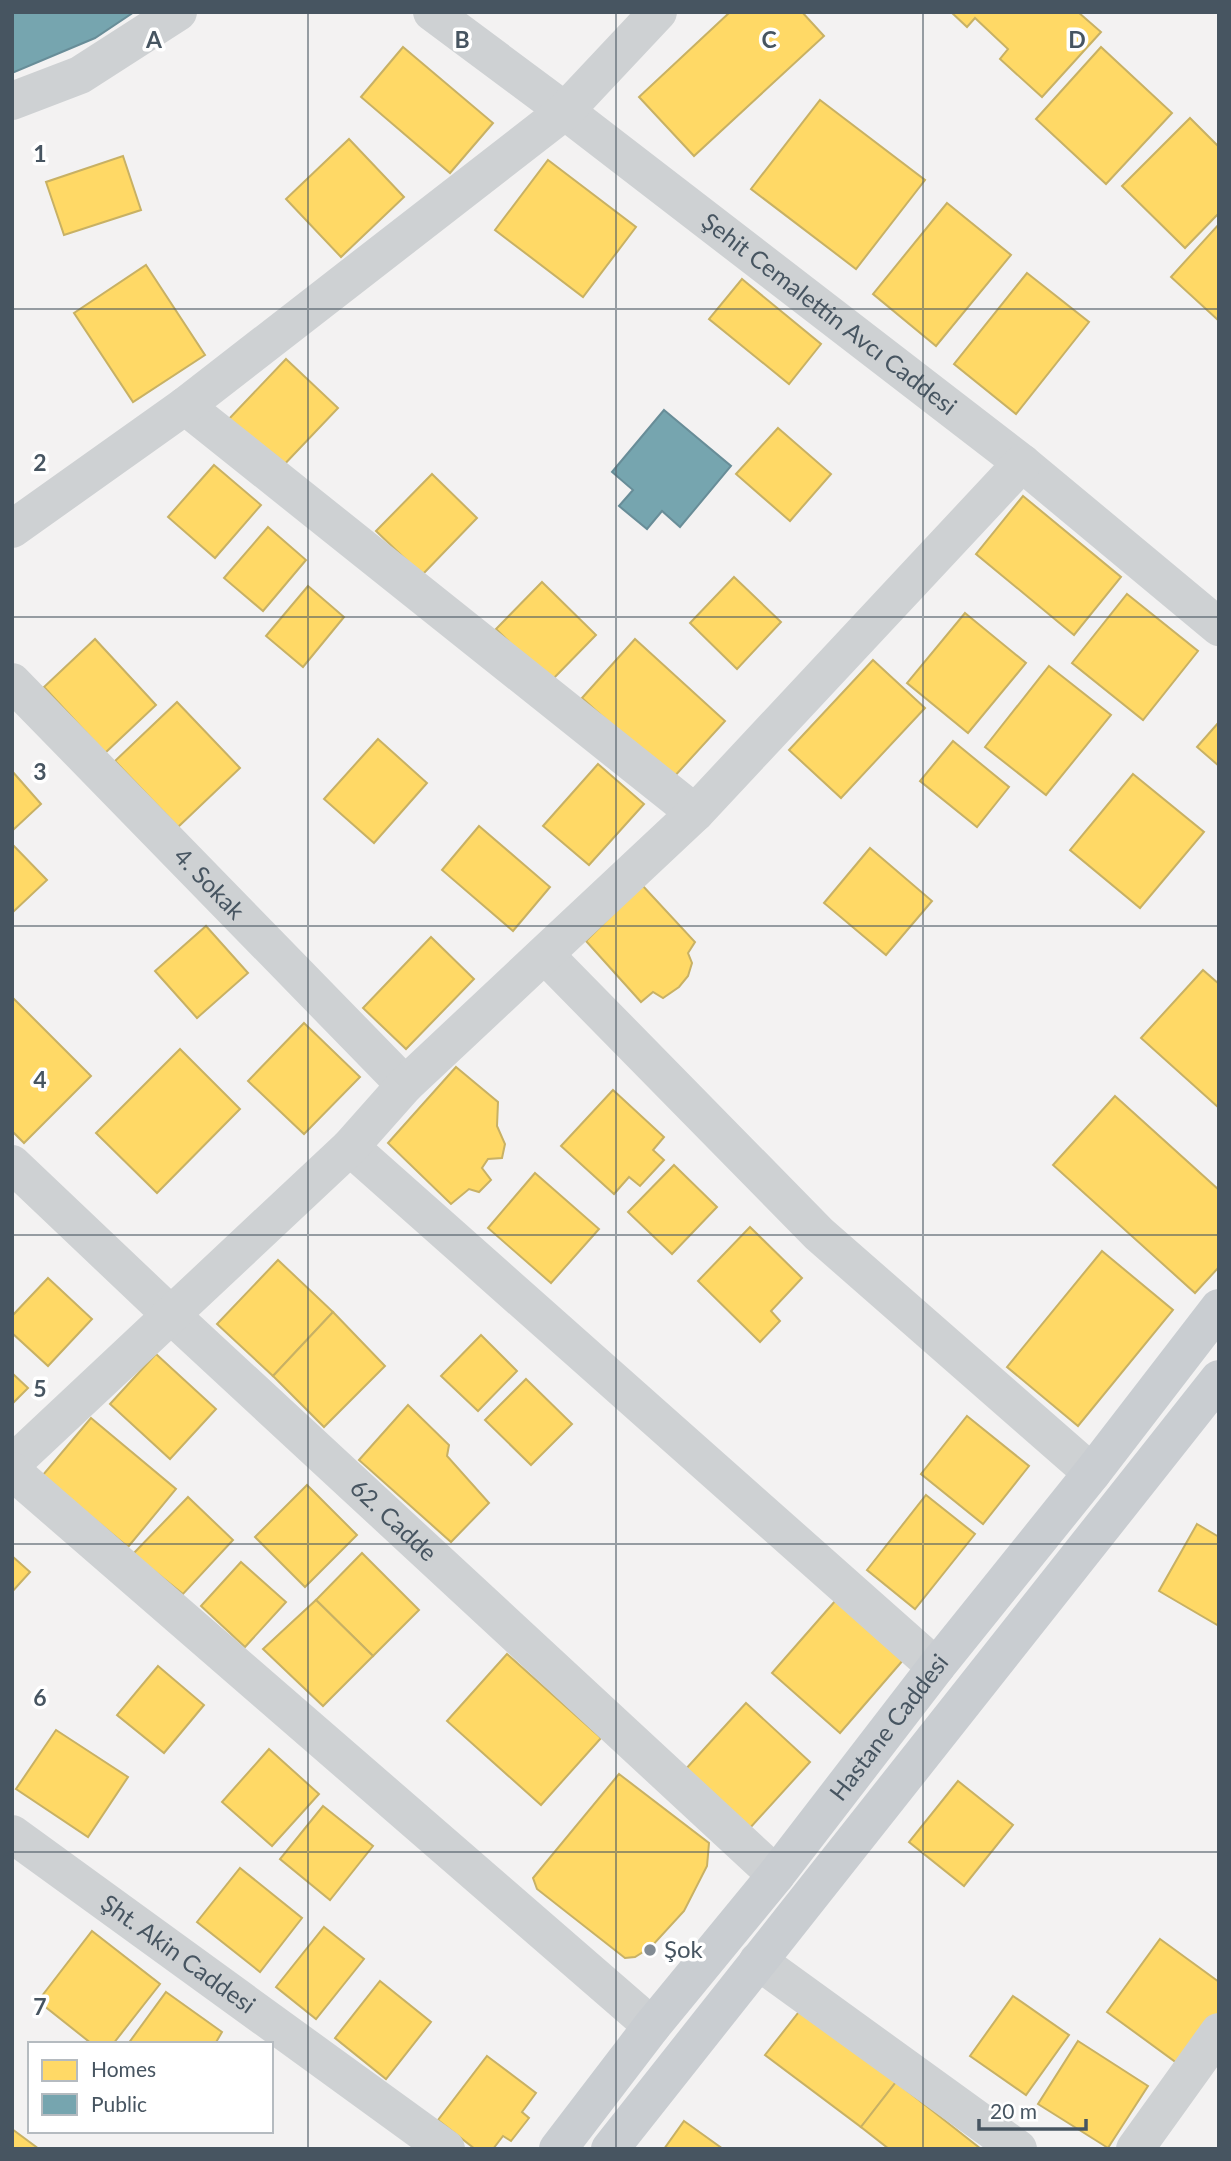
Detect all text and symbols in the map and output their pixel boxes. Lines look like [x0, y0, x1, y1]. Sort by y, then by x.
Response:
text: A [145, 25, 163, 53]
text: B [454, 25, 470, 53]
text: C [761, 25, 777, 53]
text: D [1068, 25, 1086, 53]
text: 1 [33, 139, 47, 167]
street label: Şehit Cemalettin Avcı Caddesi [697, 206, 963, 420]
text: 2 [33, 448, 47, 476]
text: 3 [33, 757, 47, 785]
street label: 4. Sokak [169, 841, 252, 925]
text: 4 [33, 1065, 47, 1093]
text: 5 [33, 1374, 47, 1402]
street label: 62. Cadde [345, 1472, 443, 1567]
street label: Hastane Caddesi [823, 1648, 954, 1806]
text: 6 [33, 1683, 47, 1711]
street label: Şht. Akin Caddesi [96, 1888, 261, 2019]
place label: Şok [664, 1934, 704, 1963]
marker: Şok [642, 1942, 658, 1958]
text: 7 [33, 1992, 47, 2020]
legend [28, 2042, 273, 2133]
text: Homes [91, 2056, 156, 2081]
scale bar [979, 2088, 1086, 2132]
text: Public [91, 2091, 147, 2116]
text: 20 m [990, 2098, 1037, 2123]

